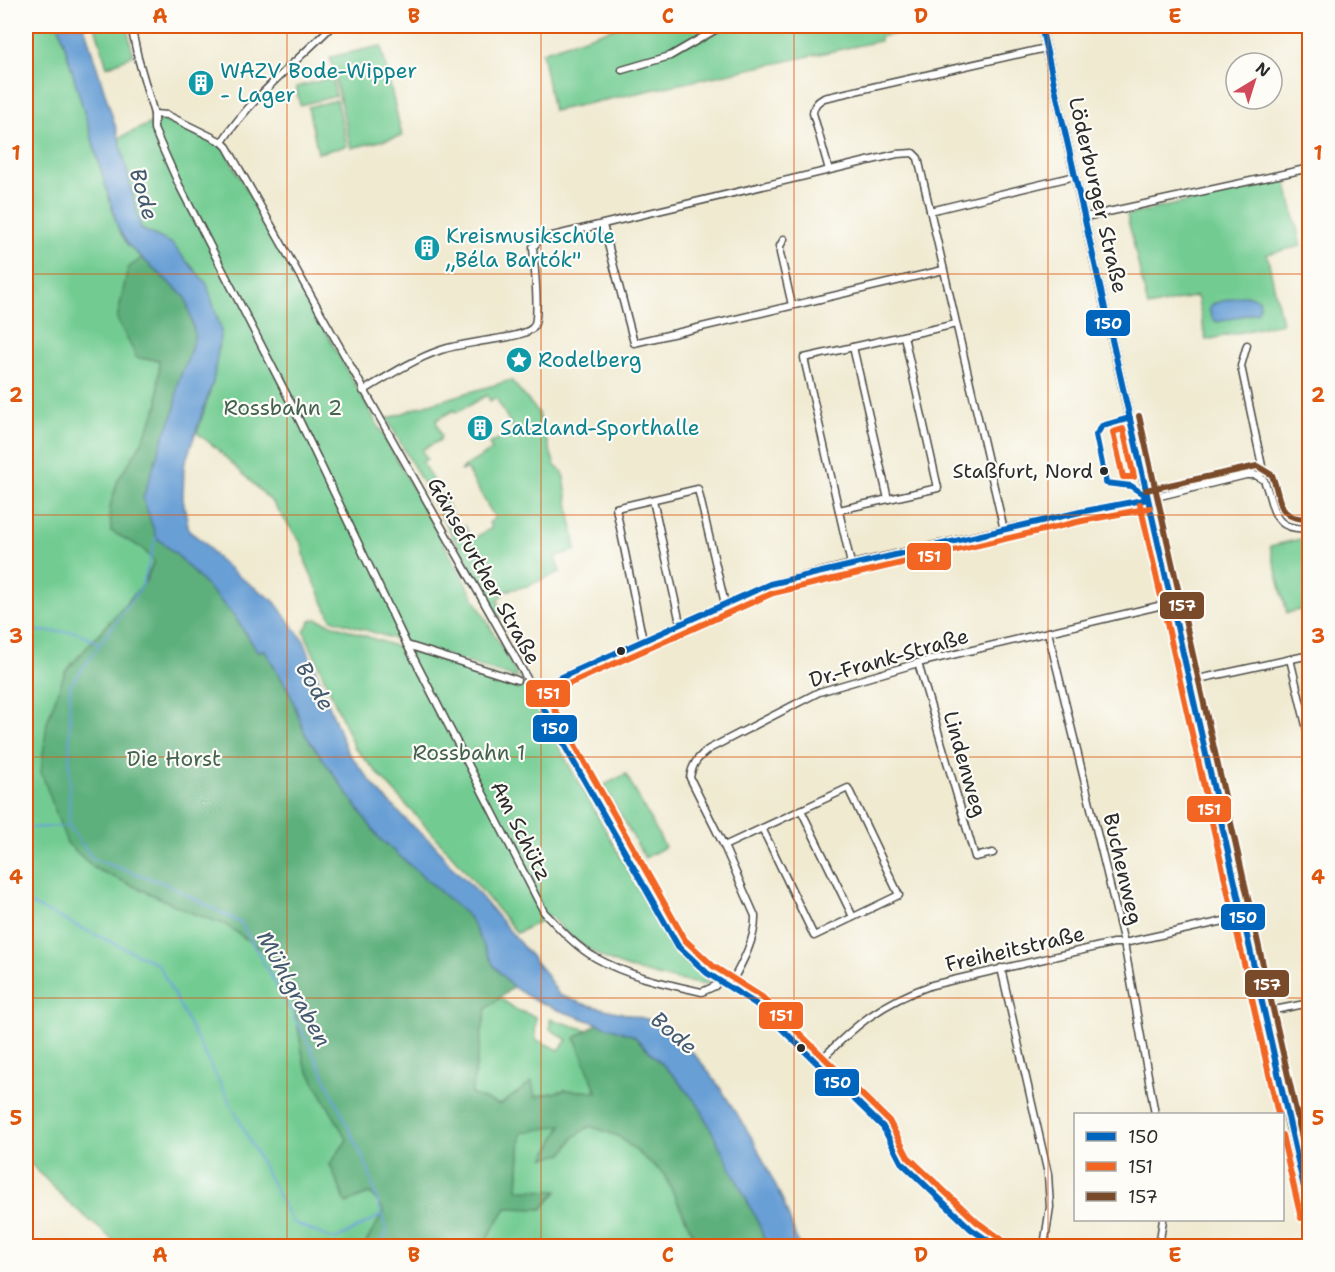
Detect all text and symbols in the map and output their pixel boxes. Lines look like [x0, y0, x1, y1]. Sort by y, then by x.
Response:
text: A [152, 3, 168, 29]
text: B [408, 3, 420, 29]
text: C [662, 3, 674, 29]
text: D [914, 3, 928, 29]
text: E [1168, 3, 1182, 29]
north arrow [1224, 51, 1284, 111]
place label: WAZV Bode-Wipper - Lager [220, 57, 417, 109]
text: N [1251, 57, 1274, 82]
building icon: WAZV Bode-Wipper - Lager [186, 68, 216, 98]
street label: Löderburger Straße [1062, 94, 1134, 296]
text: 1 [11, 140, 21, 166]
text: 1 [1313, 140, 1323, 166]
water label: Bode [123, 165, 165, 223]
place label: Kreismusikschule „Béla Bartók" [445, 222, 615, 274]
building icon: Kreismusikschule „Béla Bartók" [412, 233, 442, 263]
line badge: 150 [1085, 309, 1131, 337]
text: 150 [1094, 313, 1122, 334]
place icon: Rodelberg [504, 345, 534, 375]
place label: Rodelberg [538, 346, 642, 374]
text: 2 [9, 382, 23, 408]
text: 2 [1311, 382, 1325, 408]
park label: Rossbahn 2 [223, 394, 343, 422]
building icon: Salzland-Sporthalle [465, 413, 495, 443]
place label: Salzland-Sporthalle [500, 414, 700, 442]
place label: Staßfurt, Nord [953, 458, 1093, 484]
marker: Staßfurt, Nord [1098, 465, 1110, 477]
street label: Gänsefurther Straße [421, 472, 547, 670]
line badge: 151 [906, 542, 952, 571]
text: 151 [917, 546, 941, 567]
line badge: 157 [1159, 591, 1205, 620]
text: 157 [1168, 595, 1196, 616]
street label: Dr.-Frank-Straße [806, 622, 972, 694]
text: 3 [9, 623, 23, 649]
text: 3 [1311, 623, 1325, 649]
unlabelled marker [615, 645, 627, 657]
water label: Bode [289, 656, 341, 716]
line badge: 151 [525, 679, 571, 708]
text: 151 [536, 683, 560, 704]
street label: Lindenweg [936, 708, 994, 820]
line badge: 150 [532, 714, 578, 743]
text: 150 [541, 718, 569, 739]
park label: Rossbahn 1 [412, 739, 526, 767]
park label: Die Horst [127, 745, 221, 773]
street label: Am Schütz [484, 776, 558, 886]
line badge: 151 [1186, 795, 1232, 823]
text: 151 [1197, 799, 1221, 820]
street label: Buchenweg [1097, 810, 1149, 928]
text: 4 [9, 864, 23, 890]
text: 4 [1311, 864, 1325, 890]
line badge: 150 [1220, 903, 1266, 931]
text: 150 [1229, 907, 1257, 928]
street label: Freiheitstraße [943, 919, 1087, 979]
water label: Mühlgraben [250, 926, 338, 1052]
line badge: 157 [1244, 969, 1290, 998]
text: 157 [1253, 974, 1281, 995]
line badge: 151 [758, 1001, 804, 1030]
water label: Bode [645, 1005, 703, 1061]
text: 151 [769, 1005, 793, 1026]
unlabelled marker [795, 1042, 807, 1054]
line badge: 150 [814, 1068, 860, 1097]
text: 150 [823, 1072, 851, 1093]
text: 5 [10, 1105, 22, 1131]
text: 5 [1312, 1105, 1324, 1131]
legend [1074, 1113, 1284, 1221]
text: 150 [1128, 1125, 1159, 1149]
text: 151 [1128, 1155, 1153, 1179]
text: 157 [1128, 1185, 1158, 1209]
text: A [152, 1242, 168, 1268]
text: B [408, 1242, 420, 1268]
text: C [662, 1242, 674, 1268]
text: D [914, 1242, 928, 1268]
text: E [1168, 1242, 1182, 1268]

